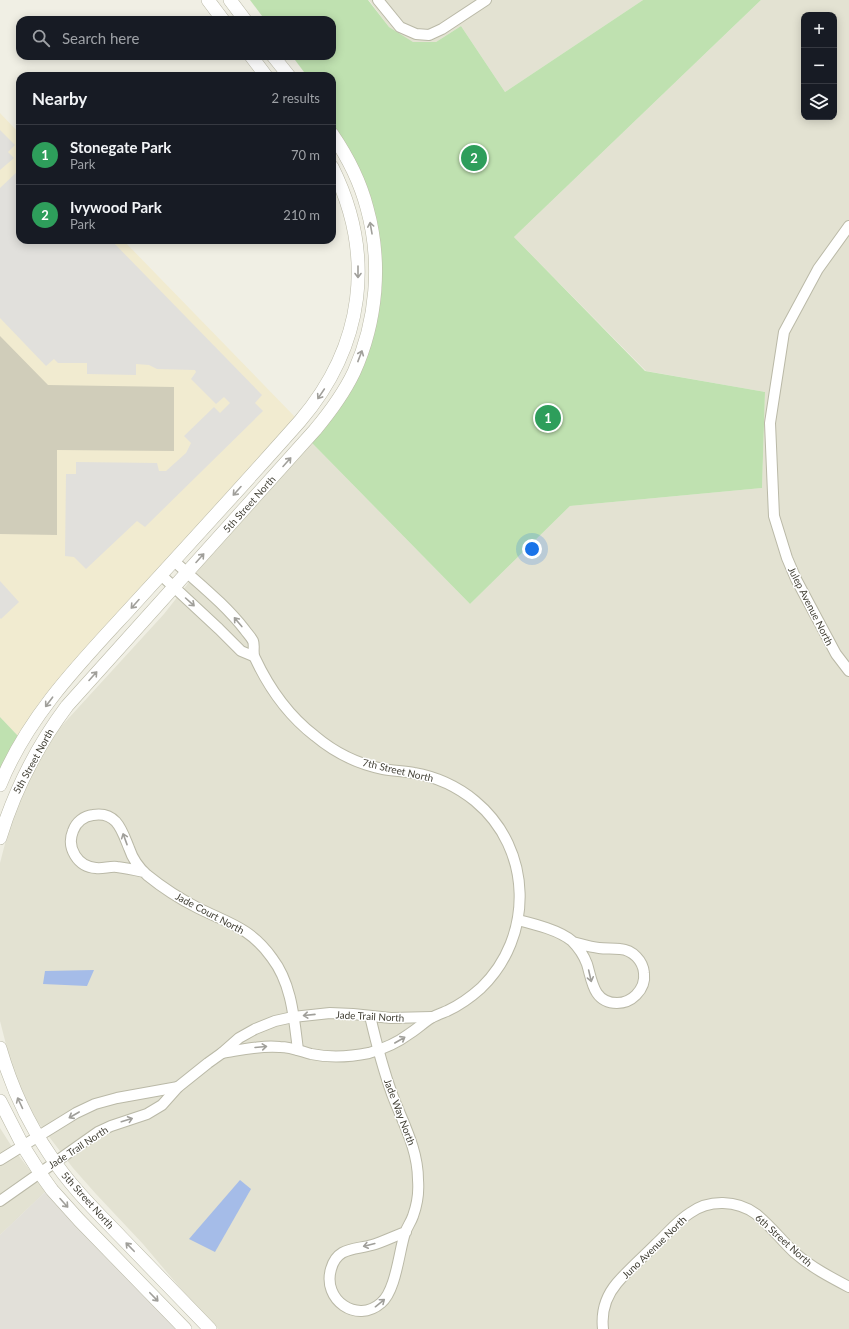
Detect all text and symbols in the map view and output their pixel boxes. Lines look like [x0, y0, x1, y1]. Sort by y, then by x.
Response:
map controls [801, 12, 837, 120]
button: + [801, 12, 837, 48]
search box [16, 16, 336, 60]
icon: search [30, 27, 52, 49]
text: Search here [62, 29, 139, 47]
button: − [801, 48, 837, 84]
button: layers [801, 84, 837, 120]
text: Nearby [32, 88, 87, 109]
text: 2 results [272, 90, 320, 106]
text: Stonegate Park [70, 138, 171, 156]
pin: 2 [461, 143, 487, 173]
text: 1 [41, 147, 49, 163]
text: 70 m [291, 147, 320, 163]
text: Park [70, 156, 95, 172]
text: Ivywood Park [70, 198, 162, 216]
text: 2 [41, 207, 49, 223]
text: 210 m [283, 207, 320, 223]
text: Park [70, 216, 95, 232]
one-way arrow [367, 222, 375, 235]
one-way arrow [354, 265, 362, 278]
one-way arrow [357, 349, 364, 362]
one-way arrow [317, 388, 325, 399]
pin: 1 [535, 403, 561, 433]
one-way arrow [282, 457, 292, 467]
street label: 5th Street North [220, 473, 278, 535]
one-way arrow [233, 486, 242, 496]
your location [522, 539, 542, 559]
one-way arrow [195, 554, 204, 564]
street label: Julep Avenue North [786, 565, 836, 647]
one-way arrow [184, 597, 195, 606]
one-way arrow [130, 599, 139, 609]
one-way arrow [234, 616, 243, 627]
one-way arrow [88, 671, 97, 681]
one-way arrow [44, 696, 53, 707]
street label: 5th Street North [10, 726, 56, 796]
street label: 7th Street North [361, 756, 435, 784]
one-way arrow [121, 833, 129, 845]
street label: Jade Court North [174, 890, 246, 936]
one-way arrow [586, 969, 594, 982]
street label: Jade Trail North [335, 1008, 405, 1024]
one-way arrow [303, 1011, 316, 1019]
one-way arrow [394, 1035, 406, 1043]
one-way arrow [254, 1044, 267, 1051]
street label: Jade Way North [382, 1077, 418, 1147]
one-way arrow [16, 1097, 23, 1109]
one-way arrow [68, 1112, 80, 1119]
one-way arrow [120, 1116, 133, 1123]
street label: Jade Trail North [46, 1123, 110, 1171]
street label: 5th Street North [59, 1169, 117, 1231]
one-way arrow [59, 1198, 68, 1208]
street label: 6th Street North [753, 1211, 815, 1269]
street label: Juno Avenue North [619, 1213, 689, 1281]
one-way arrow [125, 1242, 135, 1252]
one-way arrow [363, 1242, 376, 1250]
one-way arrow [149, 1292, 159, 1302]
one-way arrow [375, 1298, 386, 1307]

